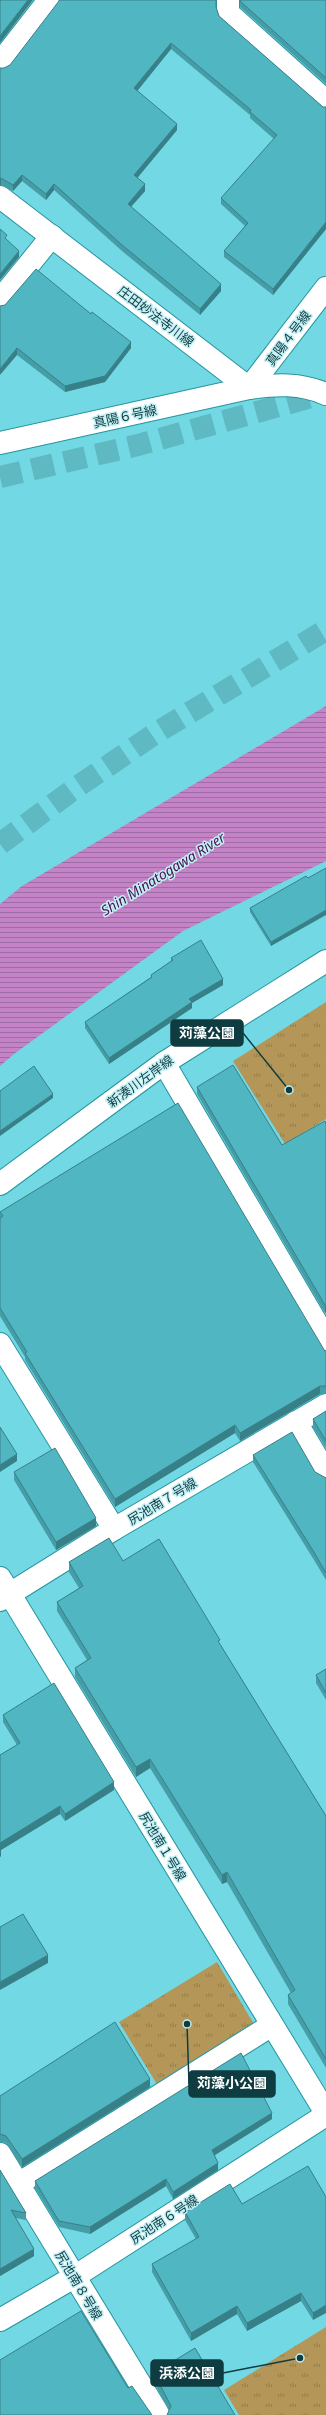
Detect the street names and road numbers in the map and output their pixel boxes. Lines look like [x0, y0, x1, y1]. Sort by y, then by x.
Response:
street label: 庄田妙法寺川線 [114, 281, 198, 351]
street label: 真陽４号線 [261, 307, 315, 369]
street label: 真陽６号線 [91, 400, 159, 432]
street label: 新湊川左岸線 [103, 1051, 177, 1111]
street label: 尻池南７号線 [124, 1473, 200, 1529]
street label: 尻池南１号線 [135, 1808, 191, 1884]
street label: 尻池南６号線 [126, 2190, 202, 2248]
street label: 尻池南８号線 [51, 2247, 107, 2323]

